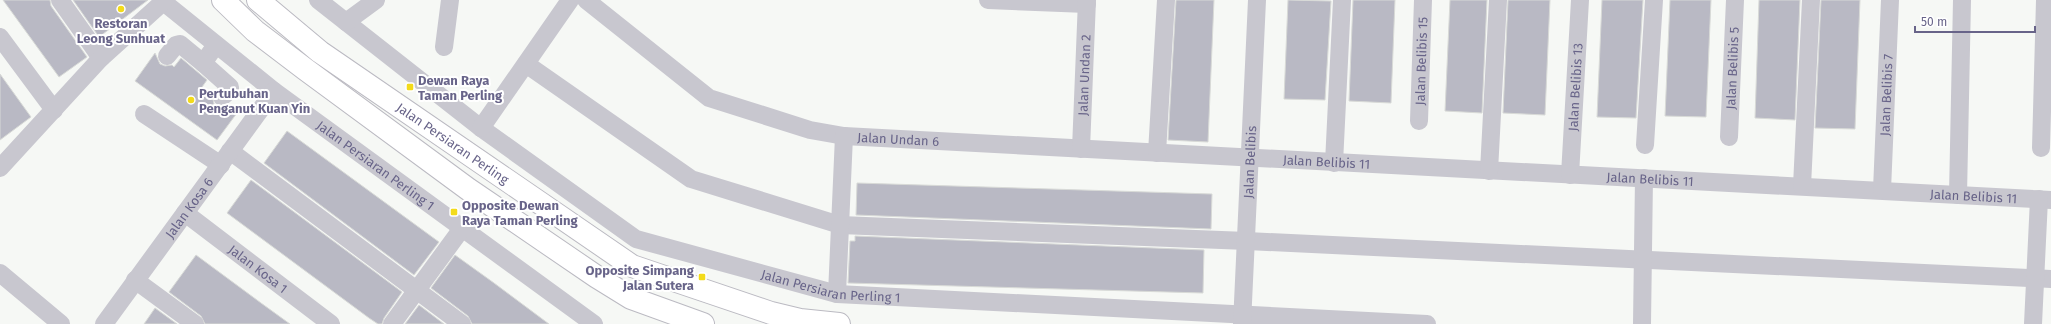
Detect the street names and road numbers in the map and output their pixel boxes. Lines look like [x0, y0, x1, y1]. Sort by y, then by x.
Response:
street label: Jalan Belibis 15 [1413, 17, 1430, 105]
street label: Jalan Belibis 5 [1723, 26, 1742, 110]
street label: Jalan Undan 2 [1075, 34, 1094, 116]
street label: Jalan Belibis 13 [1566, 43, 1586, 132]
street label: Jalan Belibis 7 [1877, 54, 1896, 136]
street label: Jalan Persiaran Perling [394, 100, 512, 187]
street label: Jalan Persiaran Perling 1 [314, 118, 437, 213]
street label: Jalan Belibis [1241, 125, 1259, 199]
street label: Jalan Undan 6 [857, 130, 940, 149]
street label: Jalan Belibis 11 [1283, 152, 1371, 172]
street label: Jalan Belibis 11 [1606, 169, 1694, 189]
street label: Jalan Kosa 6 [162, 175, 216, 241]
street label: Jalan Belibis 11 [1930, 187, 2018, 206]
street label: Jalan Kosa 1 [226, 242, 290, 296]
street label: Jalan Persiaran Perling 1 [759, 267, 901, 305]

